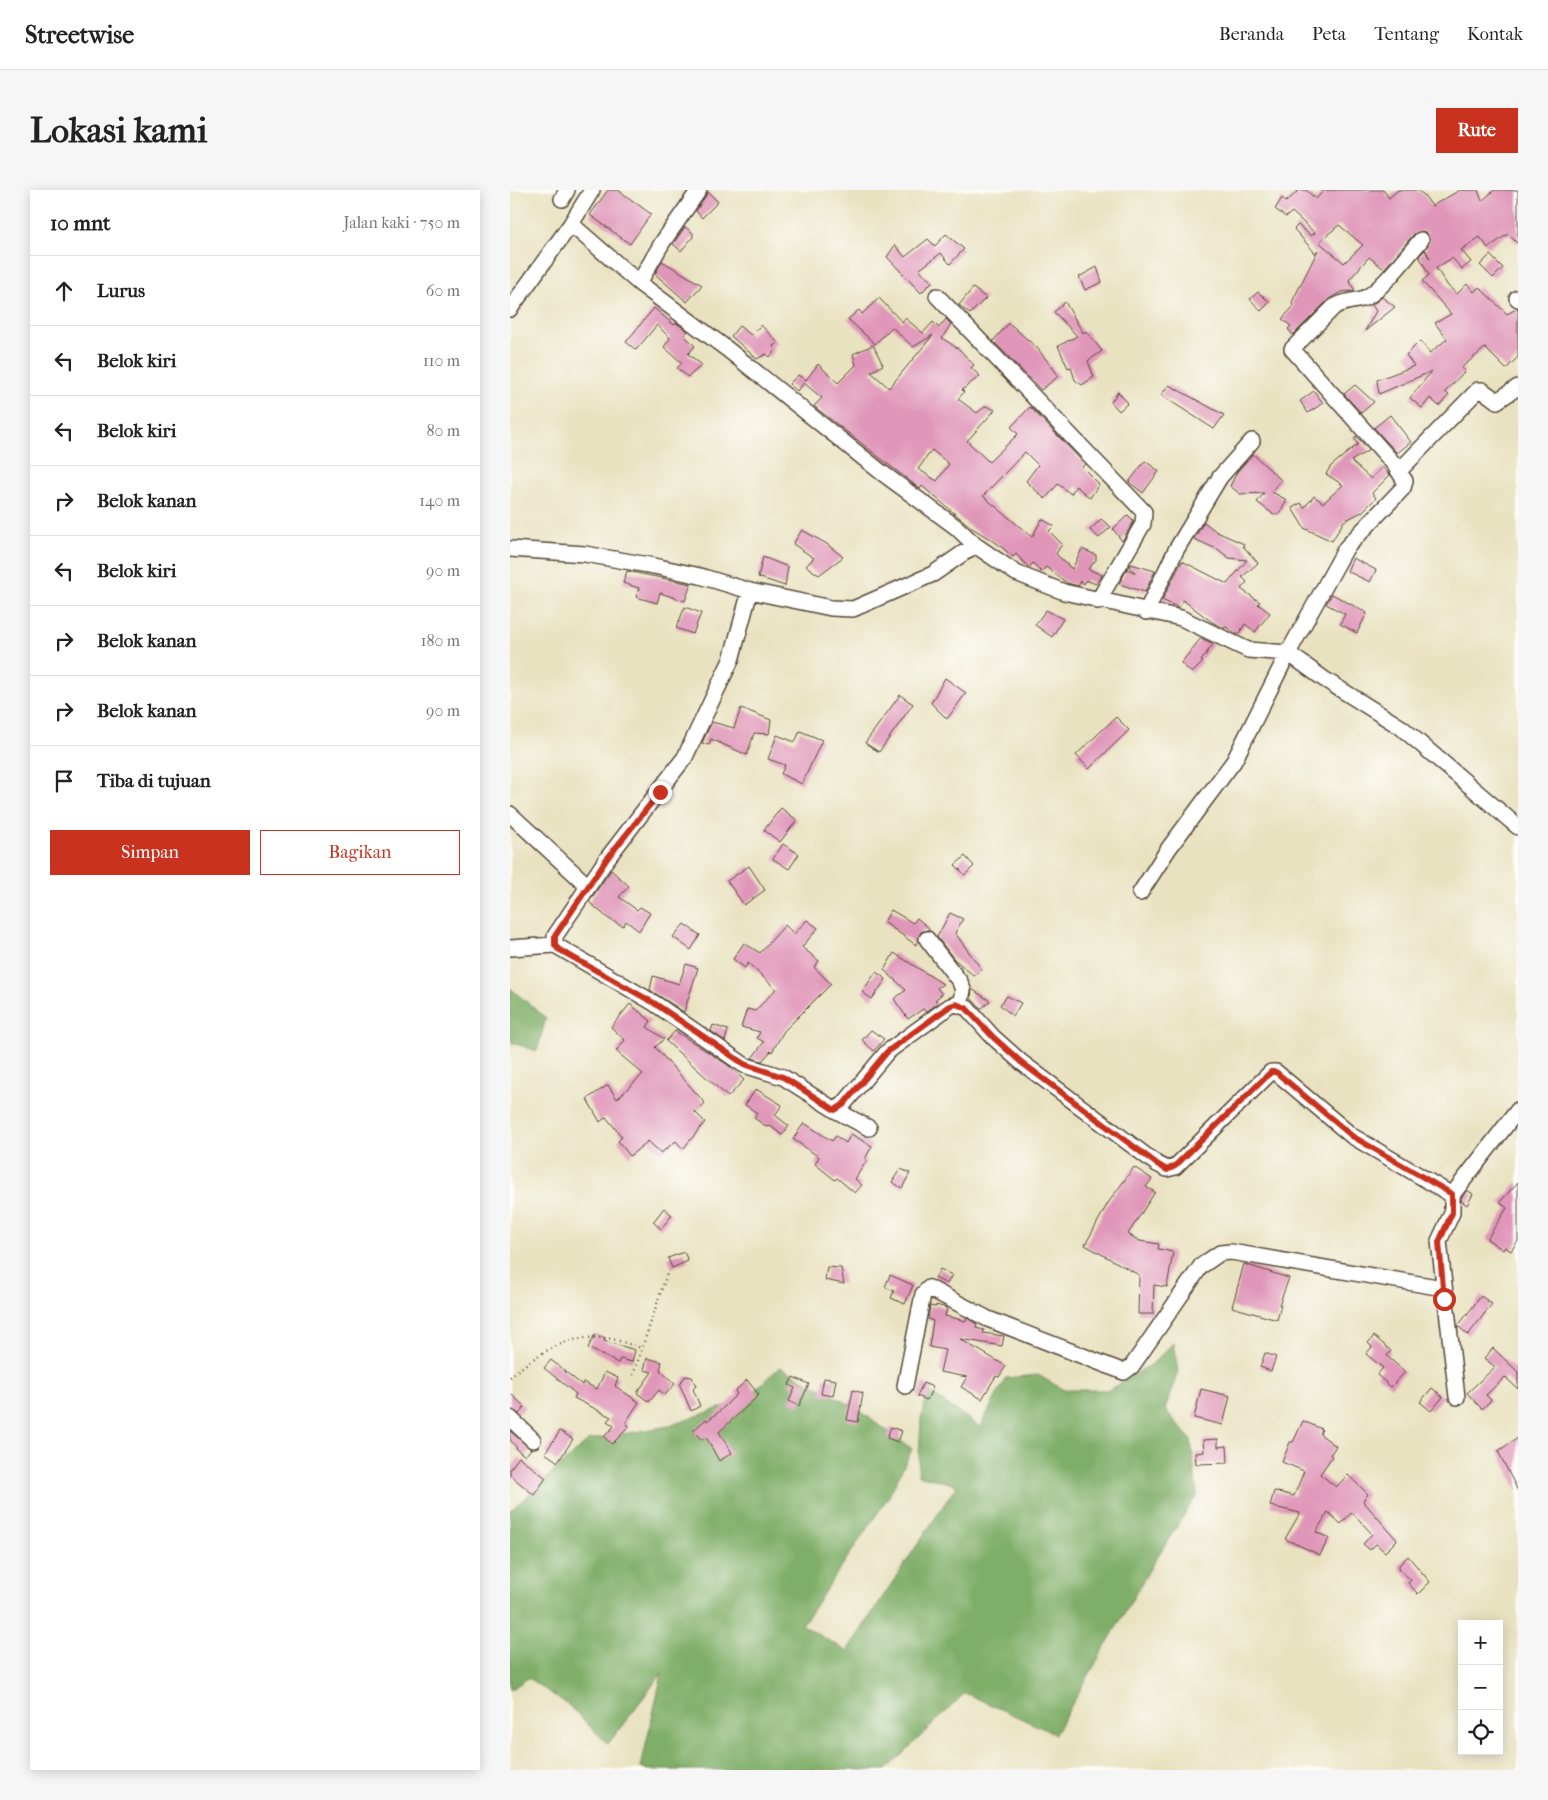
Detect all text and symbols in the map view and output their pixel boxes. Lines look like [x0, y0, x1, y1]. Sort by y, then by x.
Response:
text: Streetwise [25, 21, 134, 49]
text: Beranda [1219, 24, 1284, 45]
text: Peta [1312, 24, 1346, 45]
text: Tentang [1374, 24, 1439, 45]
text: Kontak [1467, 24, 1523, 45]
button: Rute [1436, 108, 1518, 153]
text: Lokasi kami [30, 110, 207, 151]
text: 10 mnt [50, 211, 110, 235]
text: Jalan kaki · 750 m [344, 213, 460, 232]
icon: ahead [50, 277, 78, 305]
text: Lurus [97, 280, 145, 302]
text: 60 m [426, 281, 460, 300]
icon: left [50, 347, 78, 375]
text: Belok kiri [97, 350, 176, 372]
text: 110 m [423, 351, 460, 370]
icon: left [50, 417, 78, 445]
text: Belok kiri [97, 420, 176, 442]
text: 80 m [426, 421, 460, 440]
icon: right [50, 487, 78, 515]
text: Belok kanan [97, 490, 197, 512]
text: 140 m [419, 491, 460, 510]
icon: left [50, 557, 78, 585]
text: Belok kiri [97, 560, 176, 582]
text: 90 m [426, 561, 460, 580]
icon: right [50, 627, 78, 655]
text: Belok kanan [97, 630, 197, 652]
text: 180 m [421, 631, 460, 650]
icon: right [50, 697, 78, 725]
text: Belok kanan [97, 700, 197, 722]
text: 90 m [426, 701, 460, 720]
icon: arrive [50, 767, 78, 795]
text: Tiba di tujuan [97, 770, 211, 792]
route end [649, 781, 672, 804]
button: Simpan [50, 830, 250, 875]
button: Bagikan [260, 830, 460, 875]
route start [1433, 1288, 1456, 1311]
map controls [1458, 1620, 1503, 1755]
button: + [1458, 1620, 1503, 1665]
button: − [1458, 1665, 1503, 1710]
button: locate [1458, 1710, 1503, 1755]

